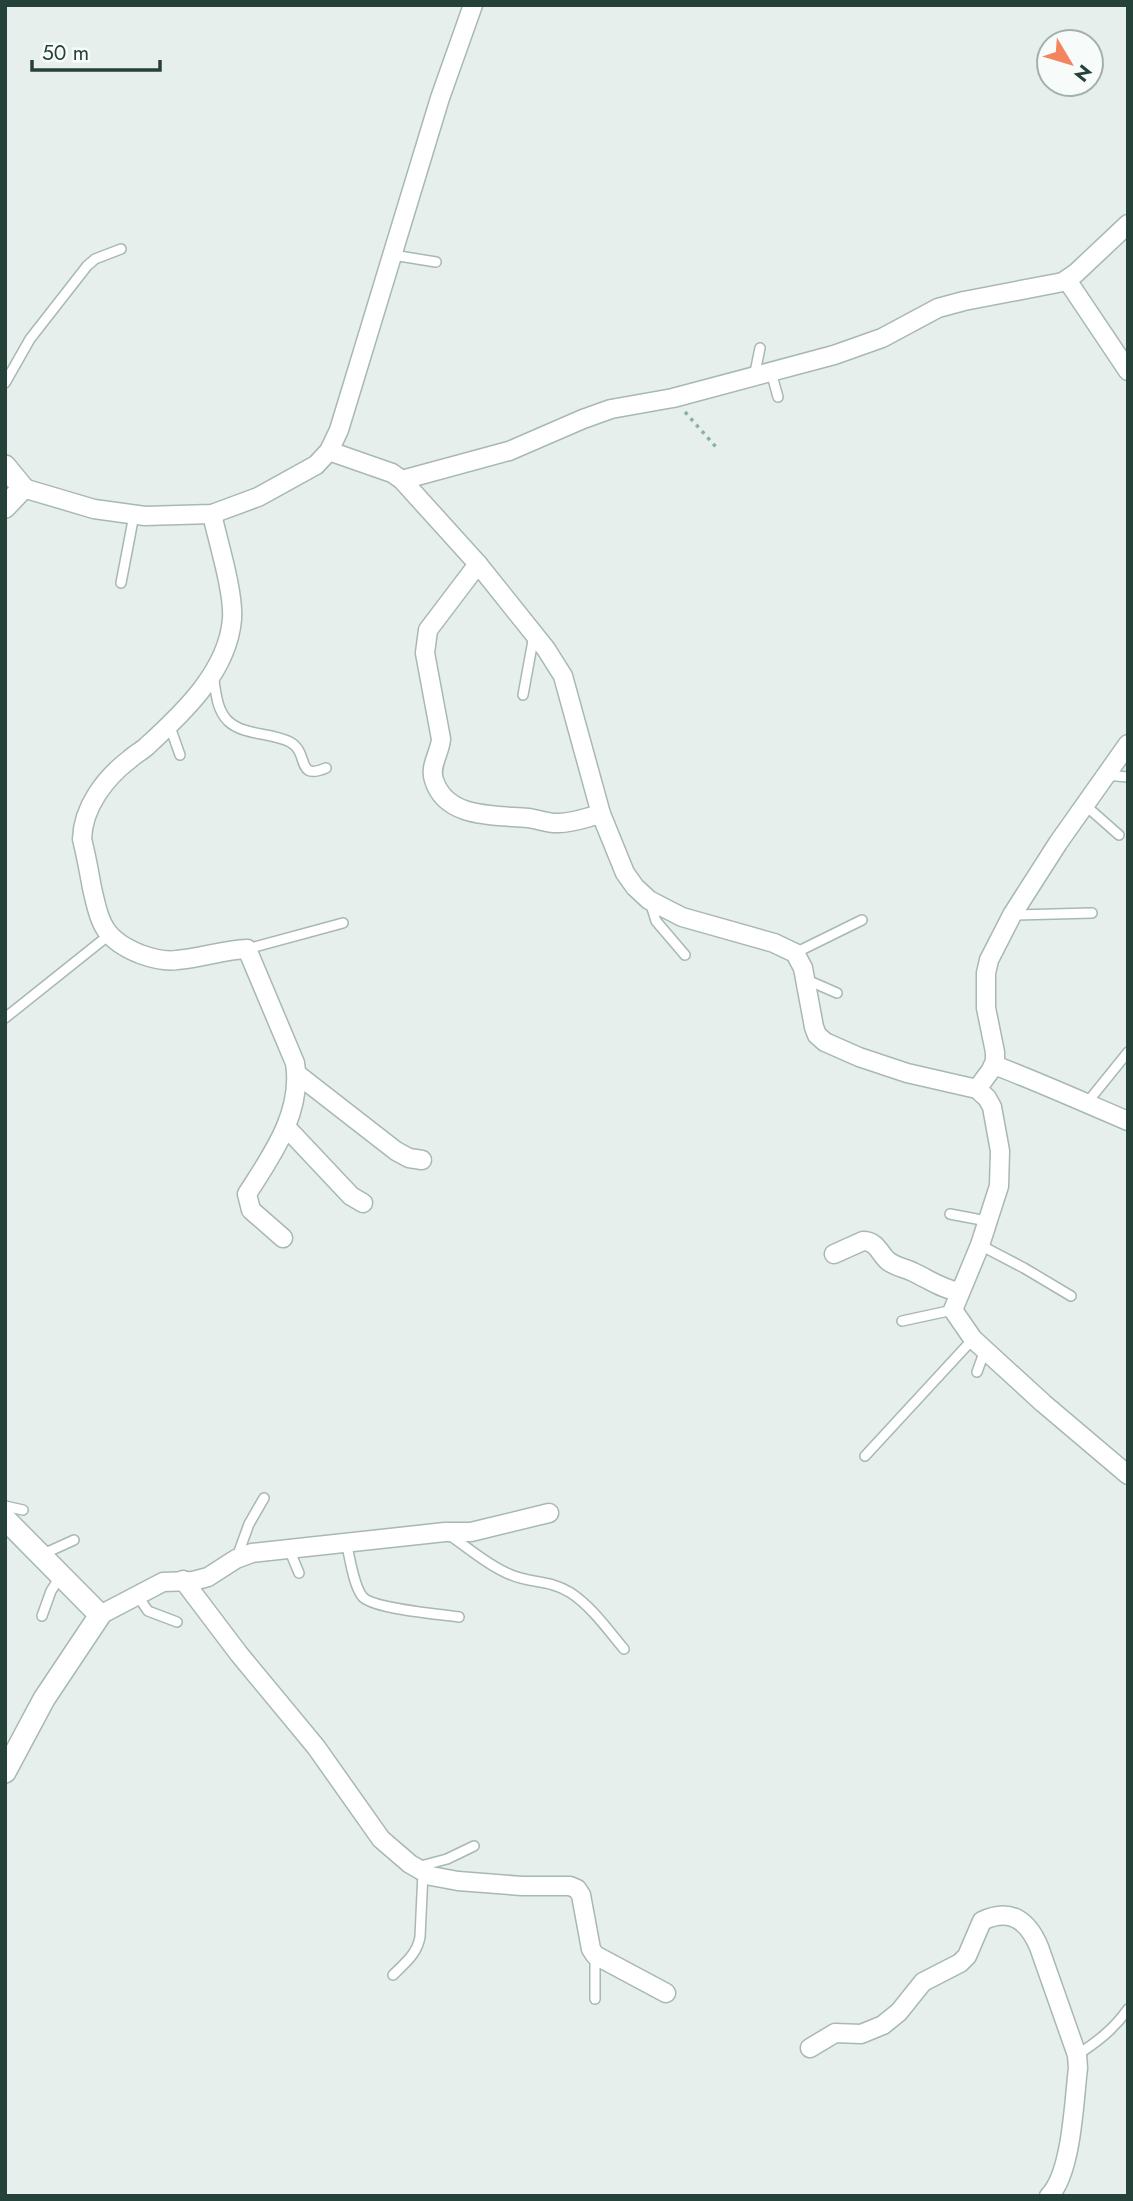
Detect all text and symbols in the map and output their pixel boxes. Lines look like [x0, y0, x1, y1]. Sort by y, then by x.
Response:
scale bar [32, 28, 159, 72]
north arrow [1035, 28, 1105, 98]
text: 50 m [42, 38, 89, 68]
text: N [1068, 59, 1098, 87]

